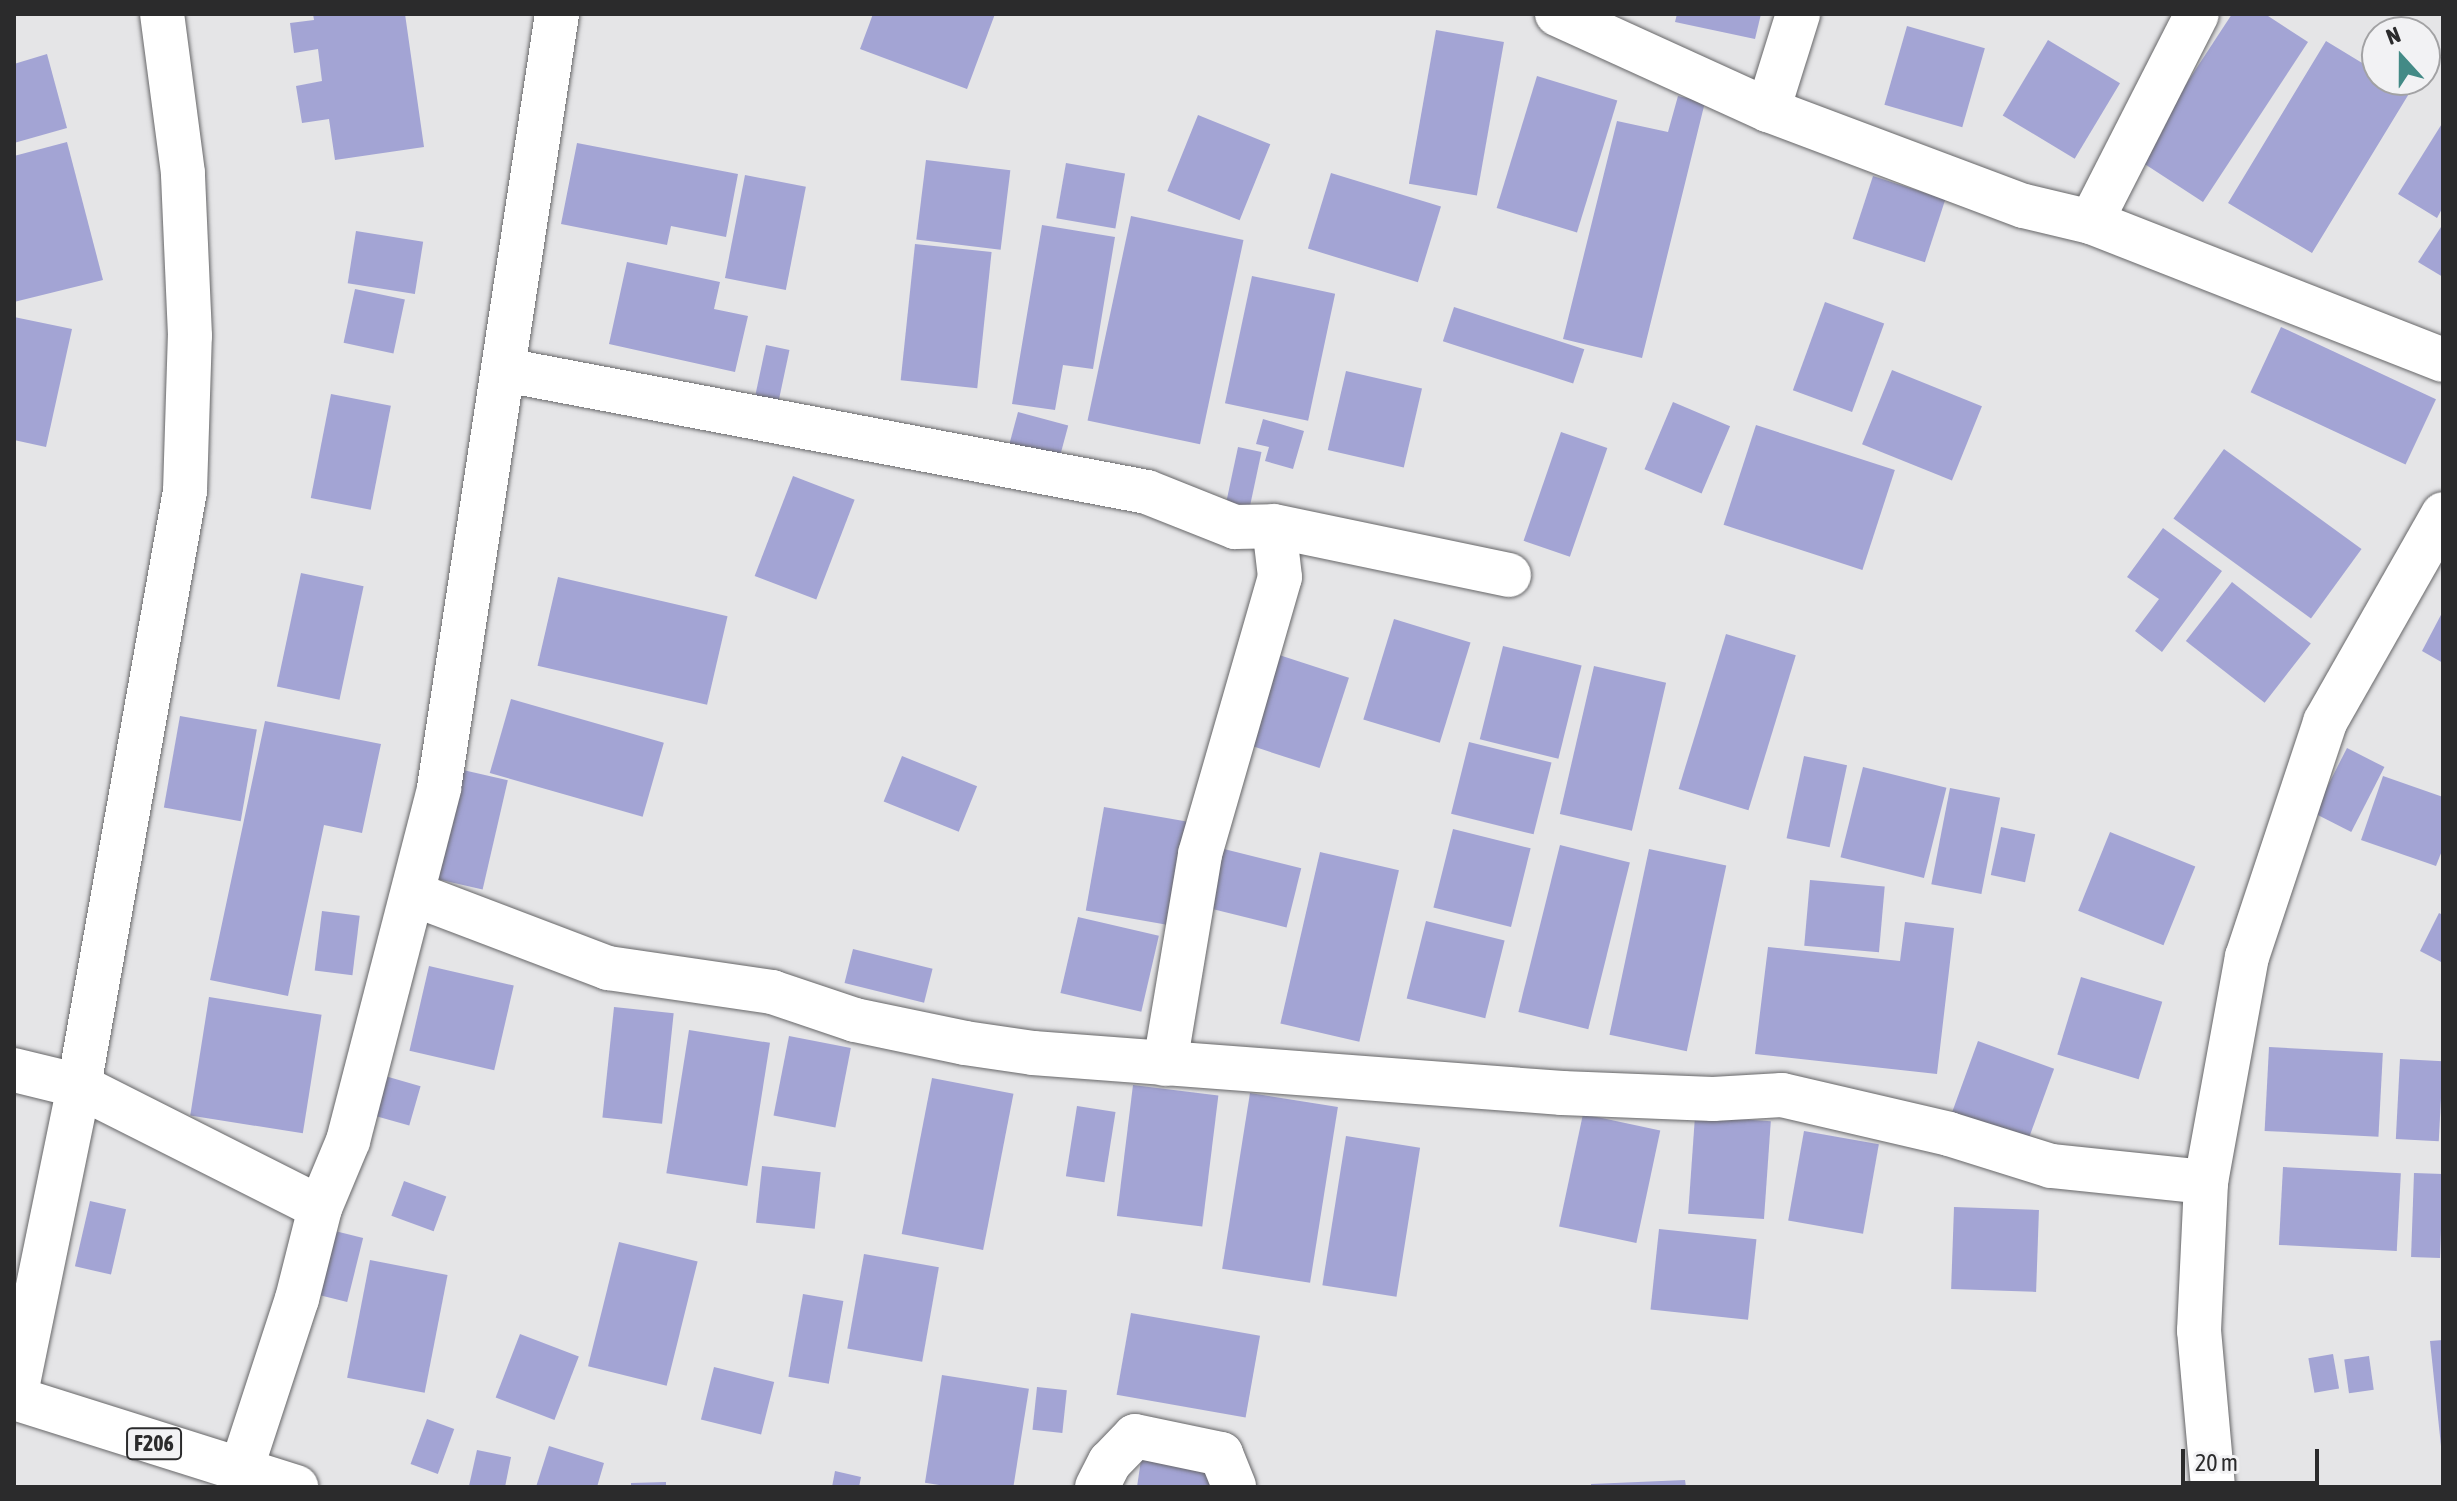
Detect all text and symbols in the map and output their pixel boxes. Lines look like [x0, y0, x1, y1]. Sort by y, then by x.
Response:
north arrow [2361, 16, 2441, 96]
text: N [2382, 21, 2404, 50]
road number: F206 [126, 1426, 182, 1462]
scale bar [2185, 1433, 2323, 1483]
text: 20 m [2195, 1449, 2238, 1476]

